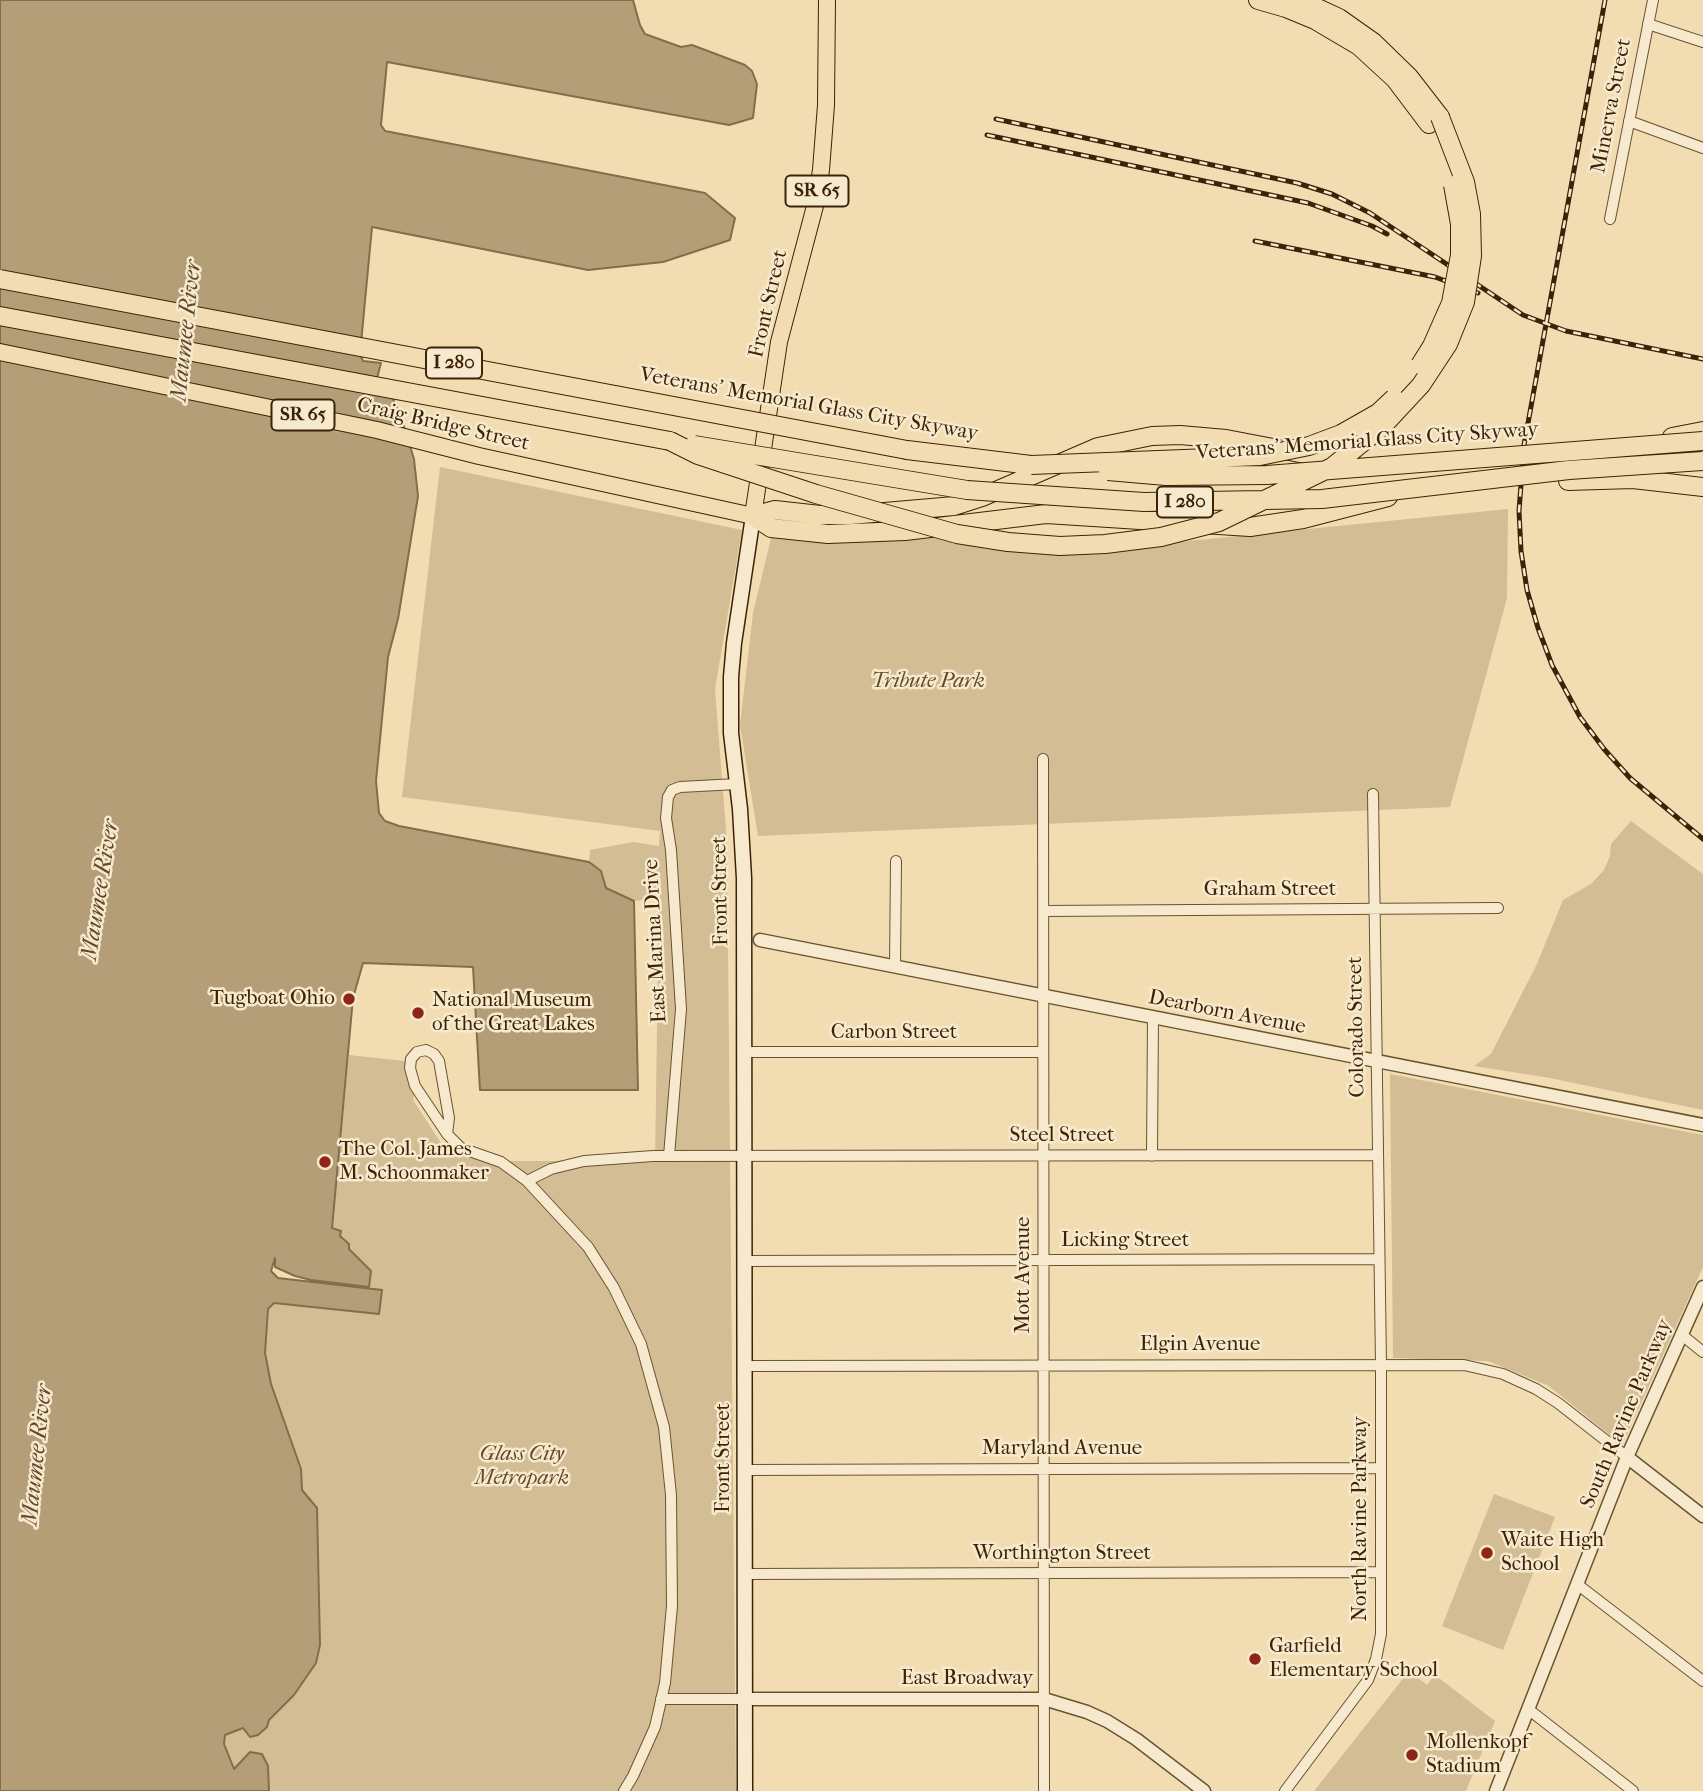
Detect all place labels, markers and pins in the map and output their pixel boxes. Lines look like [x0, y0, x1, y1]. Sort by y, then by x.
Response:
place label: Tugboat Ohio [210, 986, 335, 1012]
place label: National Museum of the Great Lakes [432, 988, 595, 1038]
marker: Tugboat Ohio [341, 991, 357, 1007]
marker: National Museum of the Great Lakes [410, 1005, 426, 1021]
place label: The Col. James M. Schoonmaker [339, 1137, 489, 1187]
marker: The Col. James M. Schoonmaker [317, 1154, 333, 1170]
place label: Waite High School [1501, 1528, 1604, 1578]
marker: Waite High School [1479, 1545, 1495, 1561]
place label: Garfield Elementary School [1269, 1634, 1438, 1684]
marker: Garfield Elementary School [1247, 1651, 1263, 1667]
place label: Mollenkopf Stadium [1426, 1730, 1529, 1780]
marker: Mollenkopf Stadium [1404, 1747, 1420, 1763]

